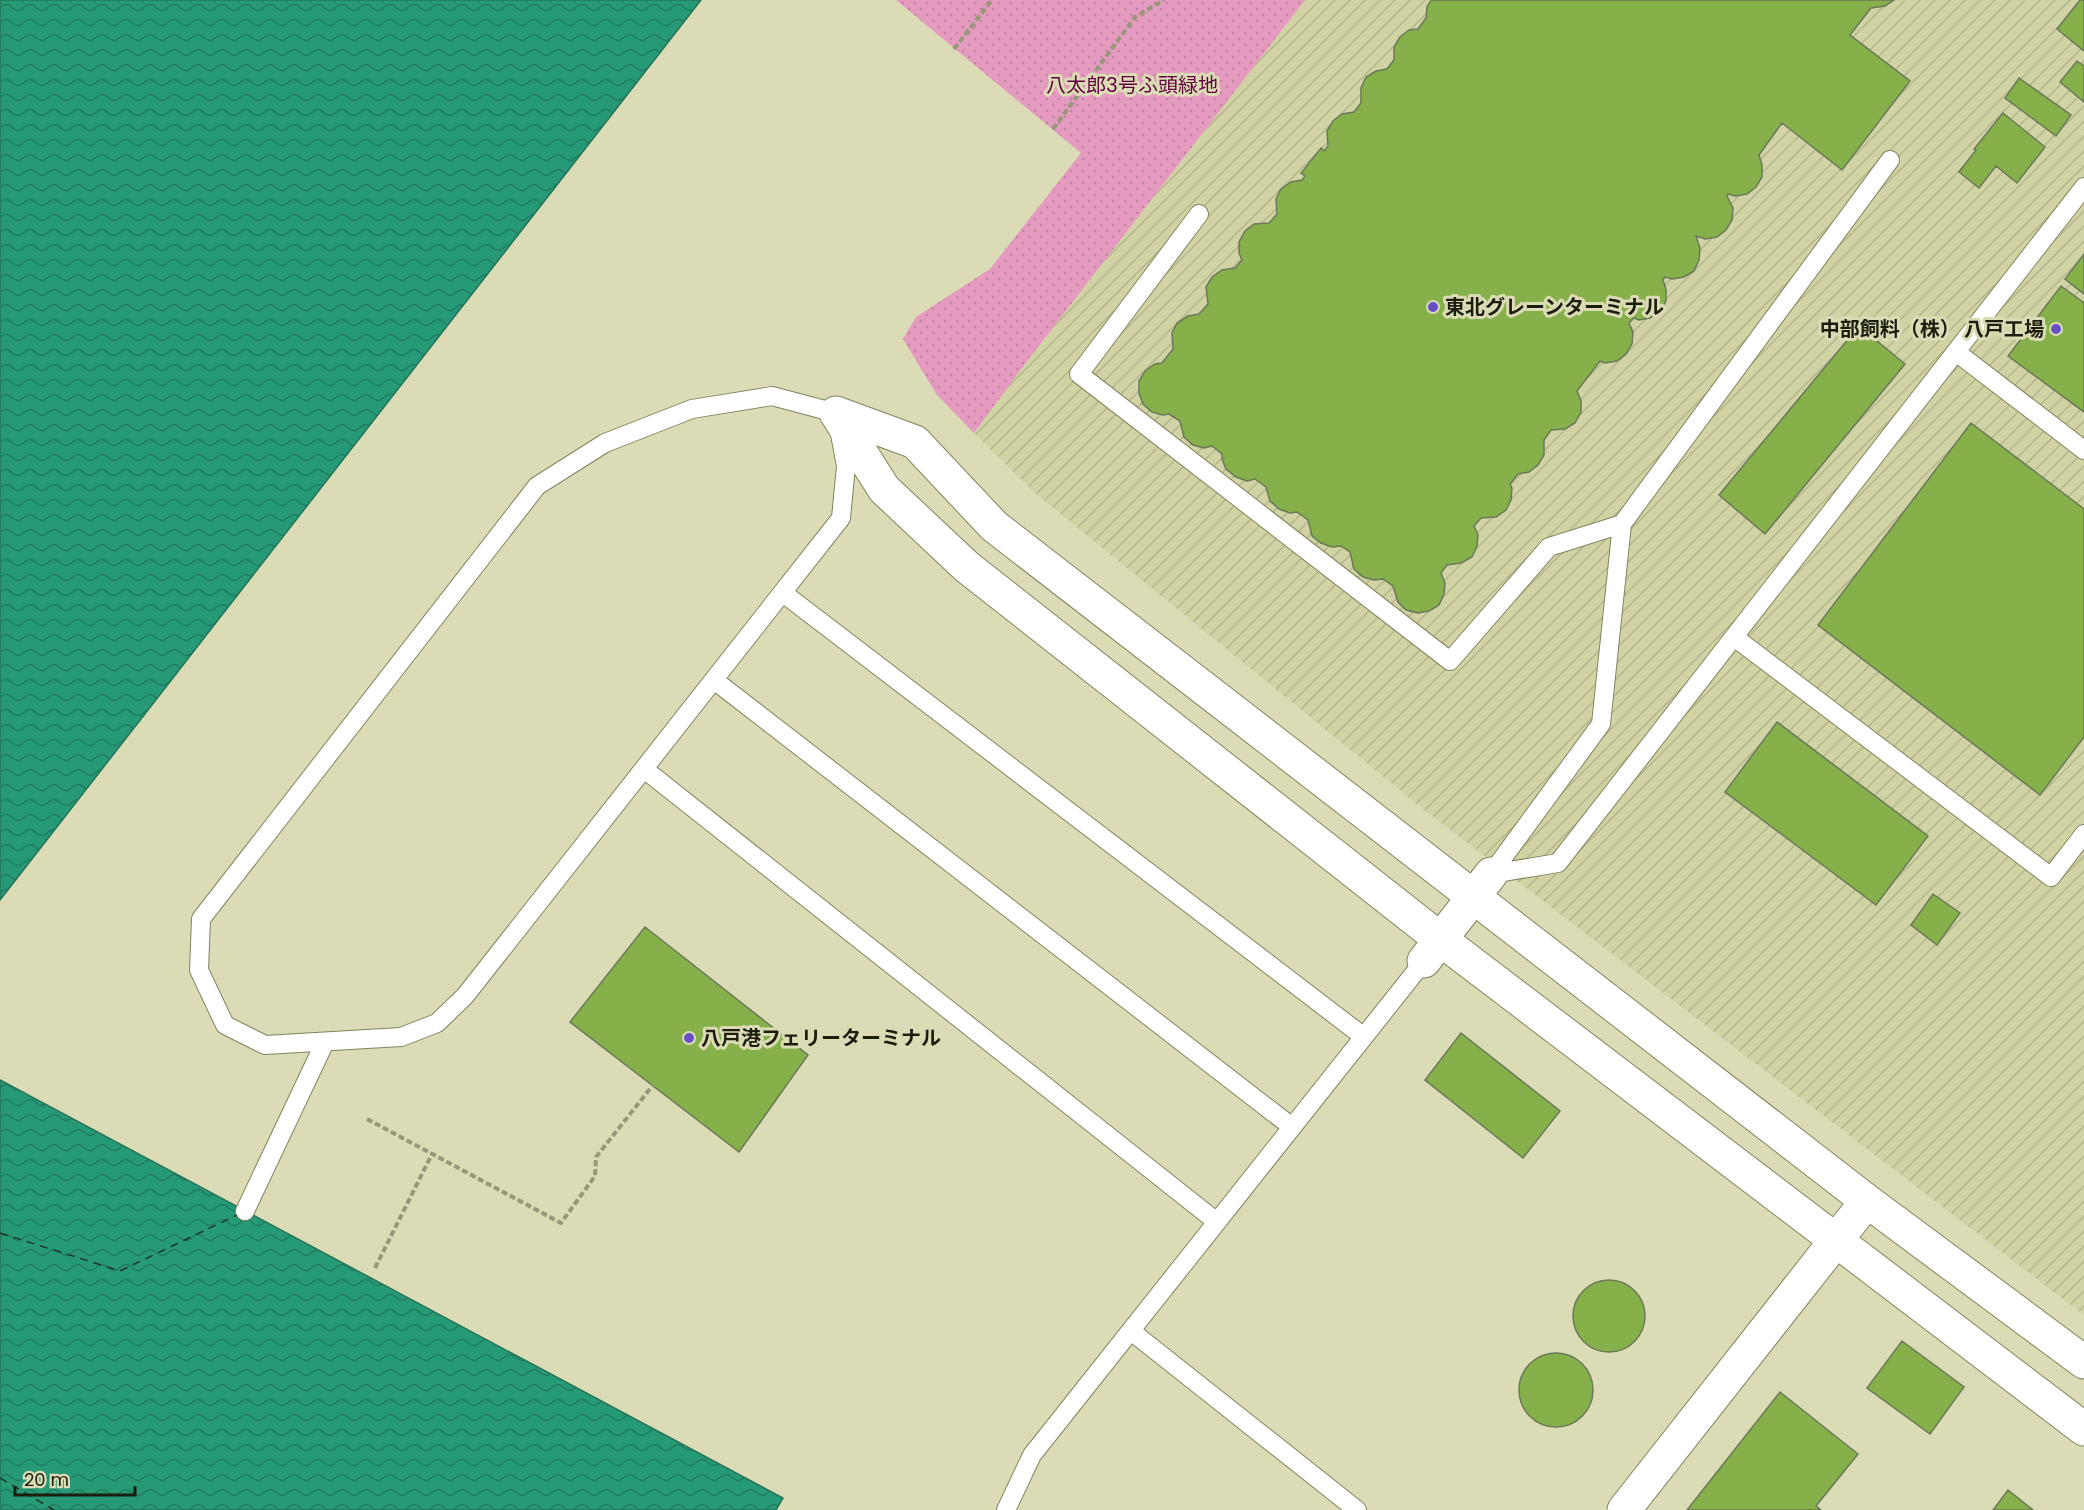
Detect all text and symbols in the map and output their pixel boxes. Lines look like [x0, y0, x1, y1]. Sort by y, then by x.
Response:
park label: 八太郎3号ふ頭緑地 [1046, 71, 1218, 99]
place label: 東北グレーンターミナル [1445, 293, 1664, 321]
marker: 東北グレーンターミナル [1426, 300, 1440, 314]
place label: 中部飼料（株） 八戸工場 [1820, 315, 2044, 343]
marker: 中部飼料（株） 八戸工場 [2049, 322, 2063, 336]
place label: 八戸港フェリーターミナル [701, 1024, 941, 1052]
marker: 八戸港フェリーターミナル [682, 1031, 696, 1045]
scale bar [15, 1459, 135, 1497]
text: 20 m [24, 1467, 69, 1492]

